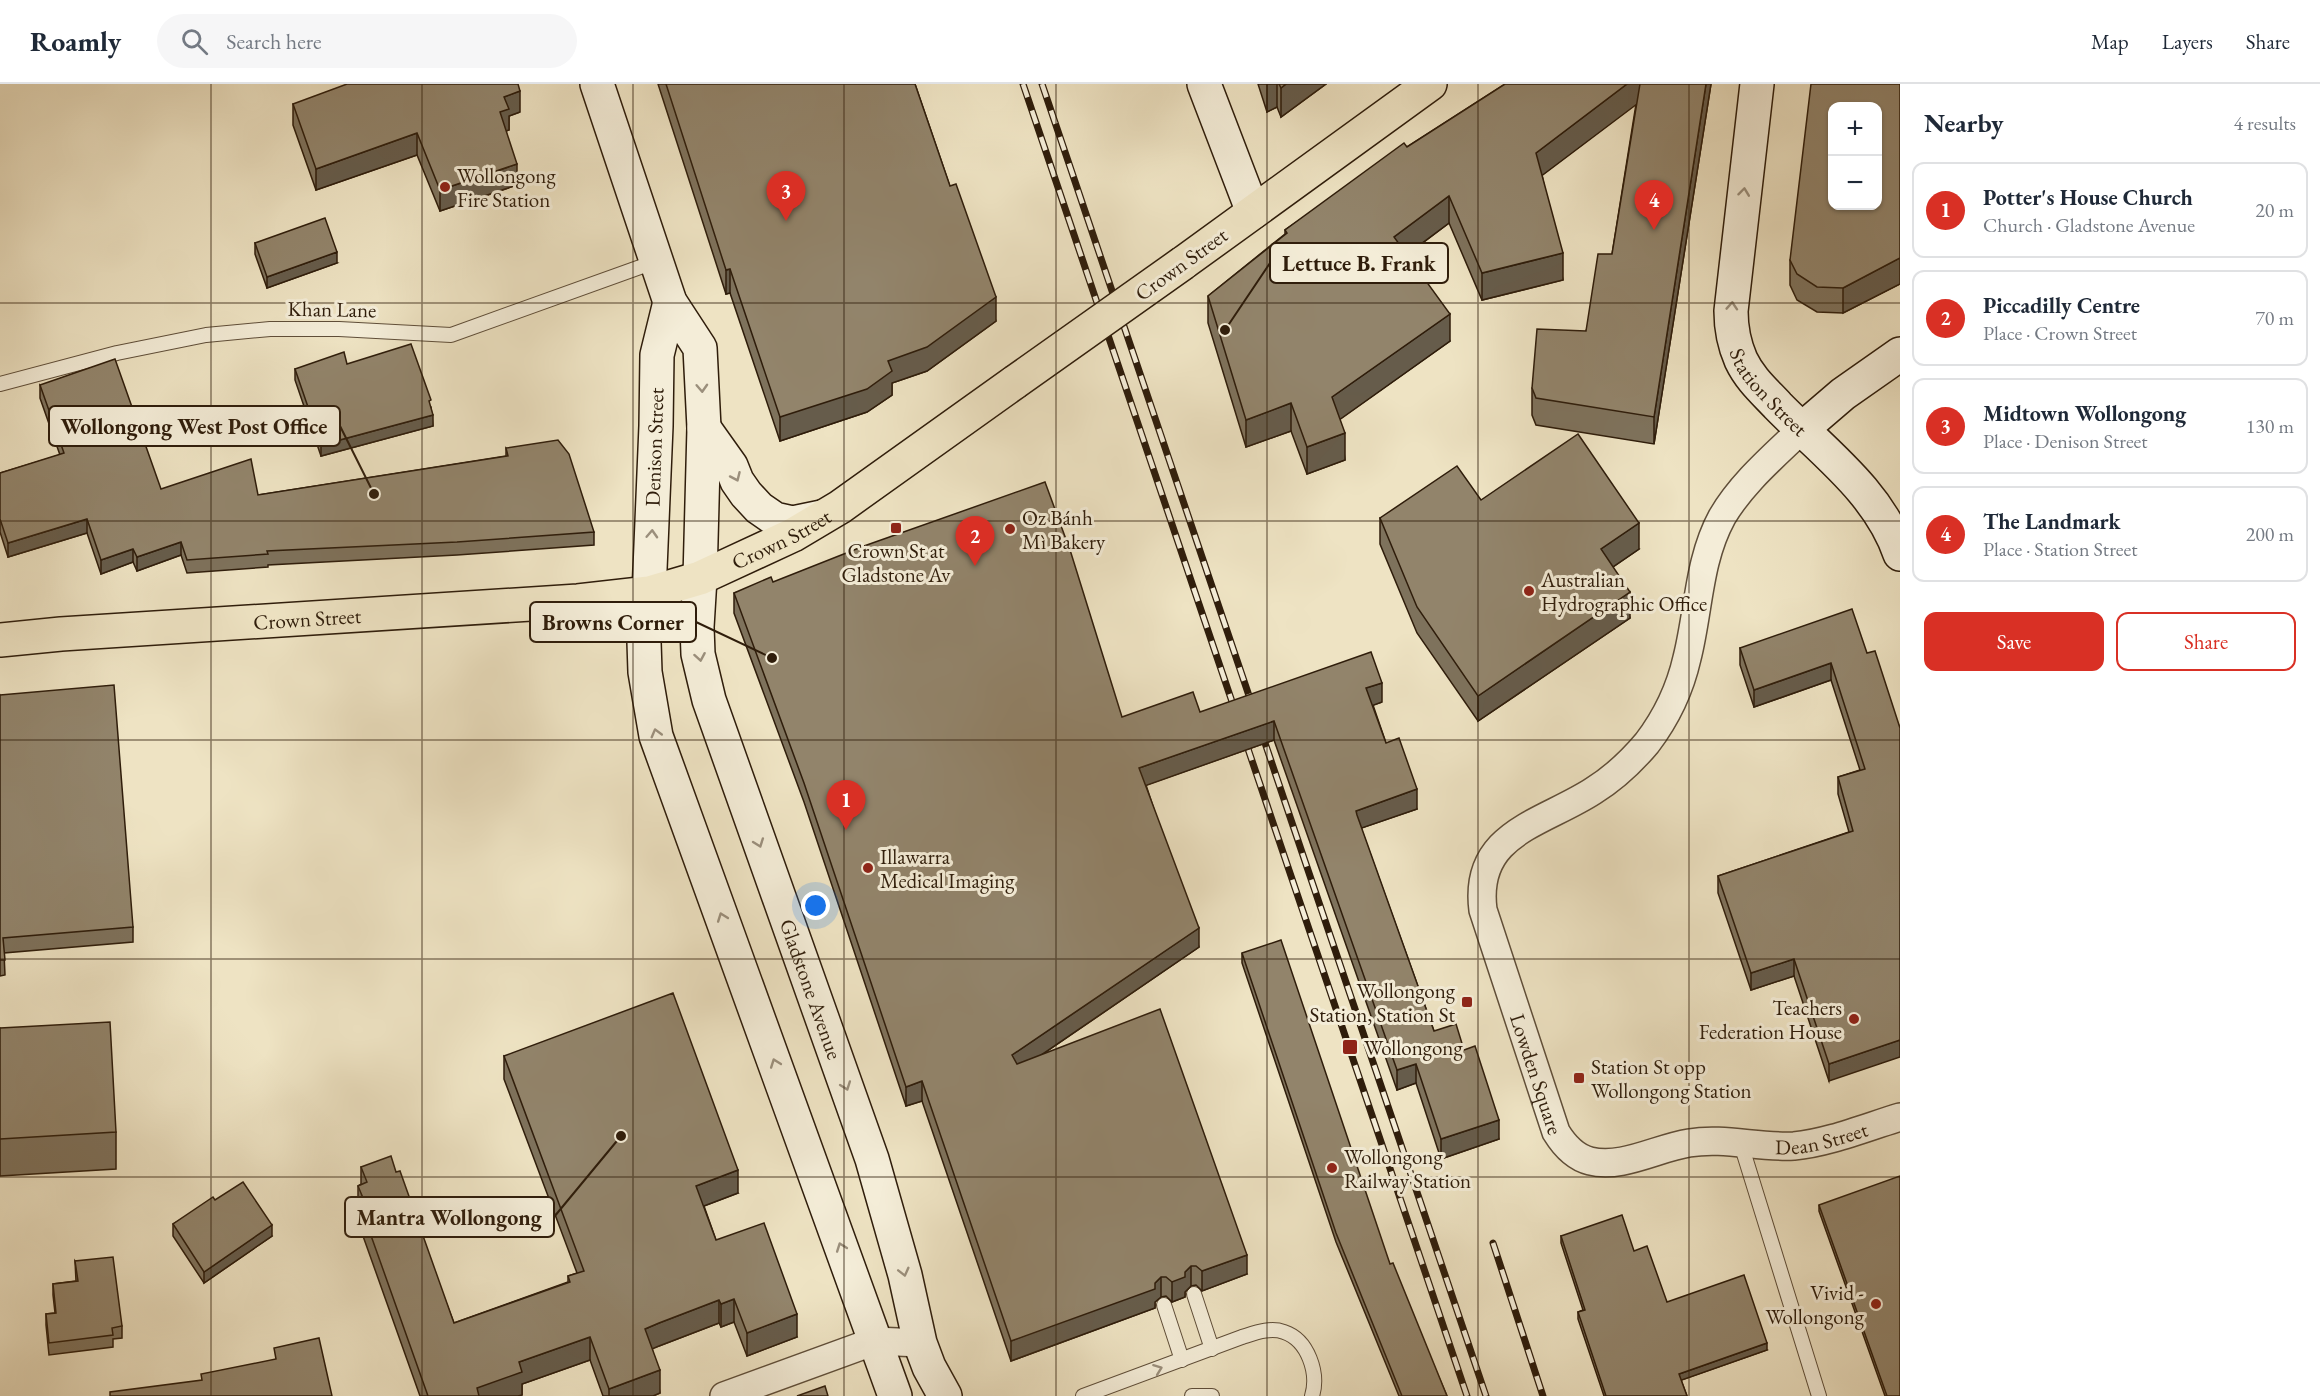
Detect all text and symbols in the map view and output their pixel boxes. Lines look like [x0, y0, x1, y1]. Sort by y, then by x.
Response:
search box [157, 14, 577, 68]
text: Roamly [30, 23, 121, 59]
icon: search [178, 25, 211, 58]
text: Search here [226, 27, 322, 56]
text: Map [2091, 28, 2129, 55]
text: Layers [2162, 28, 2213, 55]
text: Share [2246, 28, 2290, 55]
map controls [1828, 102, 1882, 210]
button: + [1828, 102, 1882, 156]
text: Nearby [1924, 106, 2004, 140]
text: 4 results [2233, 110, 2296, 136]
button: − [1828, 156, 1882, 210]
place label: Wollongong Fire Station [457, 162, 556, 213]
pin: 3 [766, 172, 806, 221]
marker: Wollongong Fire Station [438, 180, 452, 194]
pin: 4 [1634, 180, 1674, 230]
text: Potter's House Church [1983, 183, 2193, 212]
one-way arrow [1737, 188, 1750, 197]
text: 1 [1940, 197, 1951, 223]
text: 20 m [2255, 197, 2294, 223]
text: Church · Gladstone Avenue [1983, 212, 2195, 238]
street label: Crown Street [1129, 221, 1233, 307]
callout: Lettuce B. Frank [1270, 243, 1448, 283]
text: Lettuce B. Frank [1282, 249, 1437, 278]
text: Piccadilly Centre [1983, 291, 2140, 320]
street label: Khan Lane [287, 295, 377, 323]
one-way arrow [1725, 301, 1738, 310]
text: 2 [1940, 305, 1951, 331]
text: 70 m [2255, 305, 2294, 331]
text: Place · Crown Street [1983, 320, 2137, 346]
street label: Station Street [1724, 344, 1814, 442]
one-way arrow [696, 384, 709, 393]
street label: Denison Street [638, 387, 670, 507]
text: Midtown Wollongong [1983, 399, 2186, 428]
callout: Wollongong West Post Office [49, 406, 340, 446]
text: Wollongong West Post Office [60, 412, 328, 441]
text: 3 [1940, 413, 1951, 439]
text: 130 m [2246, 413, 2294, 439]
text: Place · Denison Street [1983, 428, 2148, 454]
one-way arrow [729, 470, 741, 481]
street label: Crown Street [727, 502, 836, 575]
place label: Oz Bánh Mì Bakery [1022, 504, 1106, 555]
text: The Landmark [1983, 507, 2121, 536]
pin: 2 [956, 516, 994, 566]
marker: Crown St at Gladstone Av [889, 521, 903, 535]
text: 4 [1940, 521, 1951, 547]
text: 200 m [2246, 521, 2294, 547]
marker: Oz Bánh Mì Bakery [1003, 522, 1017, 536]
one-way arrow [645, 530, 658, 539]
text: Place · Station Street [1983, 536, 2138, 562]
place label: Crown St at Gladstone Av [842, 537, 951, 588]
place label: Australian Hydrographic Office [1540, 566, 1707, 617]
marker: Australian Hydrographic Office [1522, 584, 1536, 598]
street label: Crown Street [253, 601, 362, 635]
callout: Browns Corner [530, 602, 696, 642]
text: Browns Corner [542, 608, 685, 637]
button: Save [1924, 612, 2104, 671]
button: Share [2116, 612, 2296, 671]
one-way arrow [693, 653, 705, 662]
one-way arrow [651, 729, 663, 739]
pin: 1 [826, 780, 866, 830]
one-way arrow [752, 837, 765, 848]
place label: Illawarra Medical Imaging [880, 843, 1015, 894]
marker: Illawarra Medical Imaging [861, 861, 875, 875]
your location [801, 891, 830, 920]
one-way arrow [717, 912, 730, 923]
street label: Gladstone Avenue [774, 915, 849, 1063]
place label: Wollongong Station, Station St [1309, 977, 1456, 1028]
place label: Teachers Federation House [1699, 994, 1842, 1045]
marker: Wollongong Station, Station St [1460, 995, 1474, 1009]
street label: Lowden Square [1504, 1010, 1569, 1138]
marker: Teachers Federation House [1847, 1012, 1861, 1026]
place label: Wollongong [1364, 1034, 1463, 1061]
marker: Wollongong [1341, 1038, 1359, 1056]
place label: Station St opp Wollongong Station [1591, 1053, 1752, 1104]
one-way arrow [770, 1058, 783, 1069]
marker: Station St opp Wollongong Station [1572, 1071, 1586, 1085]
one-way arrow [839, 1080, 851, 1091]
street label: Dean Street [1775, 1115, 1871, 1160]
place label: Wollongong Railway Station [1344, 1143, 1471, 1194]
marker: Wollongong Railway Station [1325, 1161, 1339, 1175]
callout: Mantra Wollongong [345, 1197, 554, 1237]
text: Mantra Wollongong [356, 1203, 543, 1232]
one-way arrow [835, 1242, 848, 1253]
one-way arrow [897, 1266, 910, 1276]
place label: Vivid - Wollongong [1765, 1279, 1865, 1330]
marker: Vivid - Wollongong [1869, 1297, 1883, 1311]
one-way arrow [1152, 1364, 1163, 1376]

